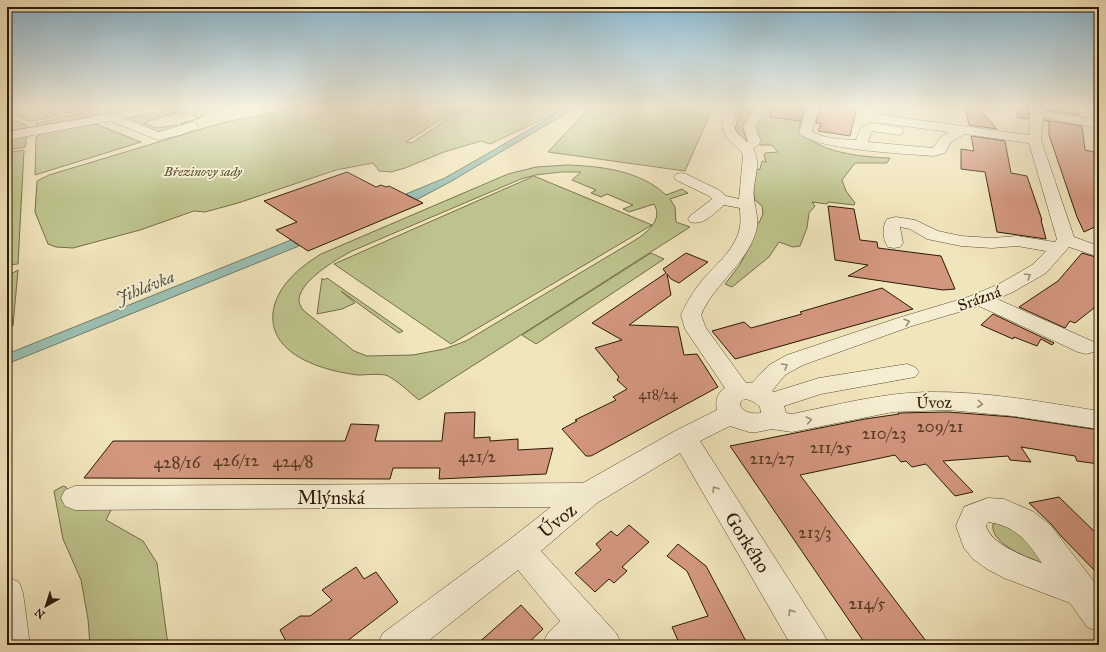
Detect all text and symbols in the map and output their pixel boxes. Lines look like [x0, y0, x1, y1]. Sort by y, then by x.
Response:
park label: Březinovy sady [163, 164, 243, 180]
water label: Jihlávka [112, 266, 178, 309]
one-way arrow [1024, 273, 1031, 280]
street label: Srázná [955, 282, 1004, 315]
one-way arrow [903, 318, 910, 327]
one-way arrow [781, 363, 788, 370]
house number: 418/24 [638, 386, 679, 403]
street label: Úvoz [916, 391, 953, 412]
one-way arrow [977, 399, 983, 408]
one-way arrow [806, 416, 812, 425]
house number: 209/21 [916, 416, 964, 437]
house number: 210/23 [862, 423, 906, 444]
house number: 211/25 [810, 437, 852, 458]
house number: 421/2 [458, 446, 496, 467]
house number: 212/27 [749, 448, 795, 469]
house number: 426/12 [213, 450, 260, 471]
house number: 424/8 [273, 451, 313, 472]
house number: 428/16 [154, 452, 202, 473]
street label: Mlýnská [297, 486, 366, 509]
one-way arrow [713, 486, 720, 493]
street label: Úvoz [533, 497, 581, 543]
street label: Gorkého [720, 508, 775, 577]
house number: 213/3 [798, 522, 832, 543]
north arrow [26, 586, 66, 626]
house number: 214/5 [848, 593, 886, 614]
text: N [32, 605, 48, 621]
one-way arrow [788, 609, 795, 616]

